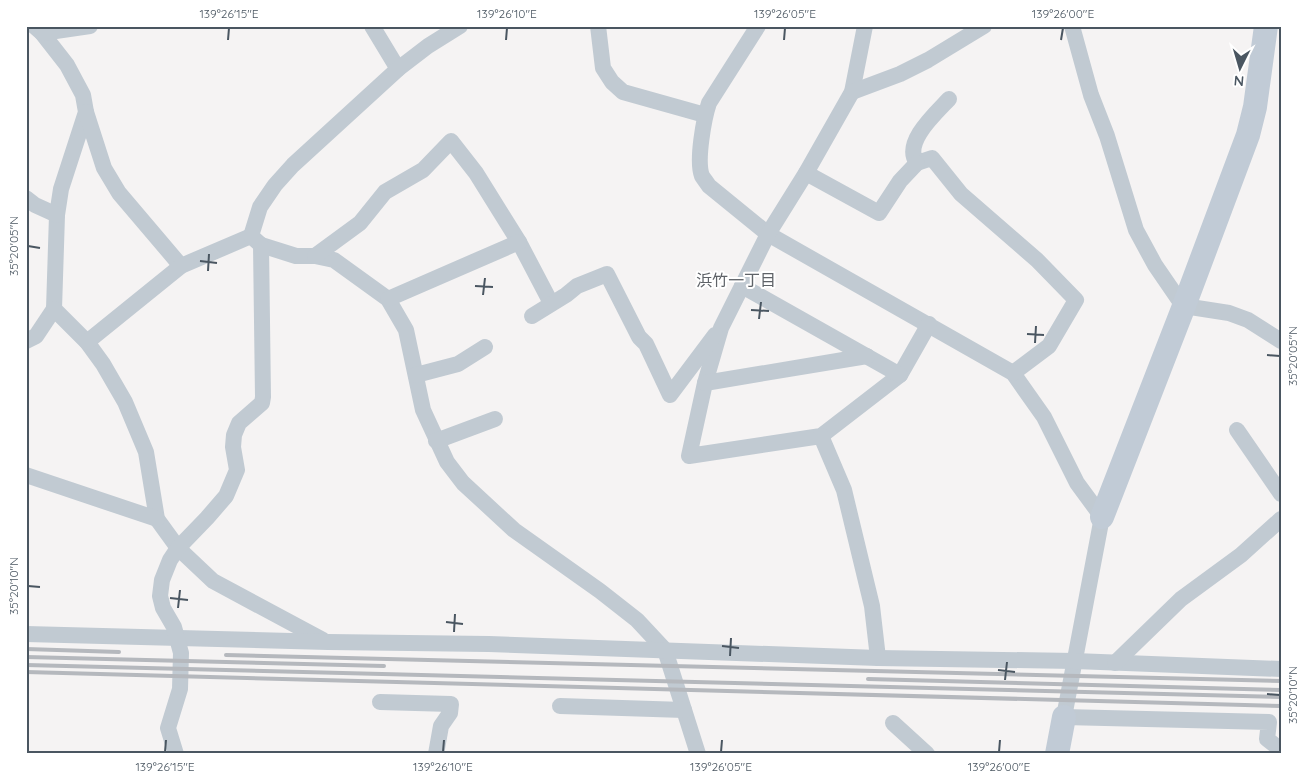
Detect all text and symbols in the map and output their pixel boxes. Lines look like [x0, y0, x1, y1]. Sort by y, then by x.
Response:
text: 139°26'15"E [199, 6, 259, 21]
text: 139°26'10"E [477, 6, 537, 21]
text: 139°26'05"E [754, 6, 816, 21]
text: 139°26'00"E [1032, 6, 1094, 21]
north arrow [1214, 42, 1264, 92]
text: N [1233, 72, 1245, 90]
text: 35°20'05"N [6, 216, 21, 276]
district label: 浜竹一丁目 [696, 270, 776, 290]
text: 35°20'05"N [1285, 326, 1300, 386]
text: 35°20'10"N [6, 557, 21, 615]
text: 35°20'10"N [1285, 666, 1300, 724]
text: 139°26'15"E [135, 759, 195, 774]
text: 139°26'10"E [413, 759, 473, 774]
text: 139°26'05"E [690, 759, 752, 774]
text: 139°26'00"E [968, 759, 1030, 774]

